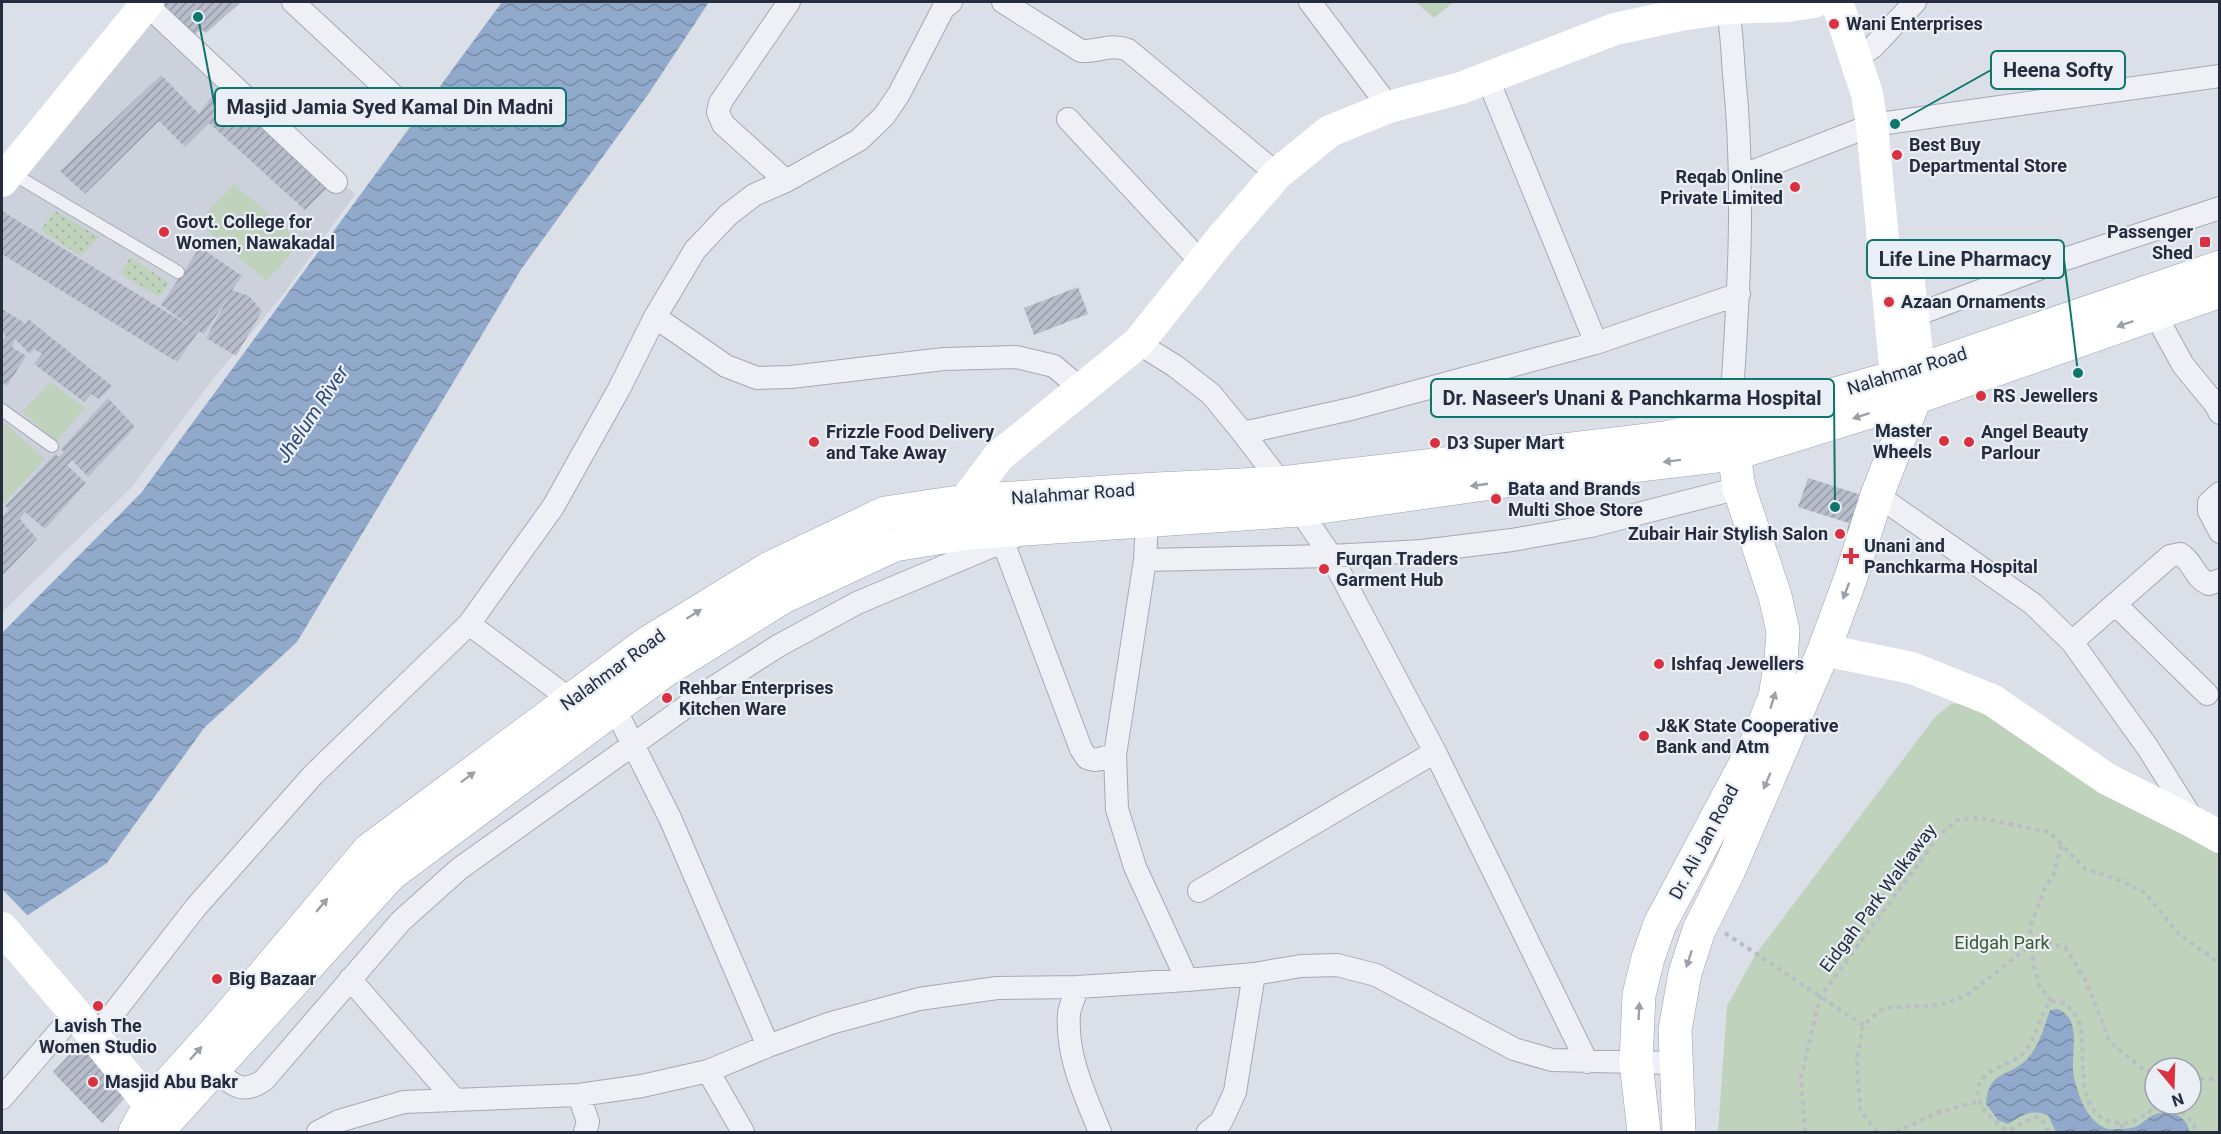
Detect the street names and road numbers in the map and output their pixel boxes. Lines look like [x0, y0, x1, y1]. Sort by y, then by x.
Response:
street label: Nalahmar Road [1844, 342, 1969, 399]
street label: Nalahmar Road [1010, 479, 1136, 508]
street label: Nalahmar Road [556, 625, 669, 715]
street label: Dr. Ali Jan Road [1665, 781, 1743, 903]
street label: Eidgah Park Walkaway [1815, 819, 1941, 976]

